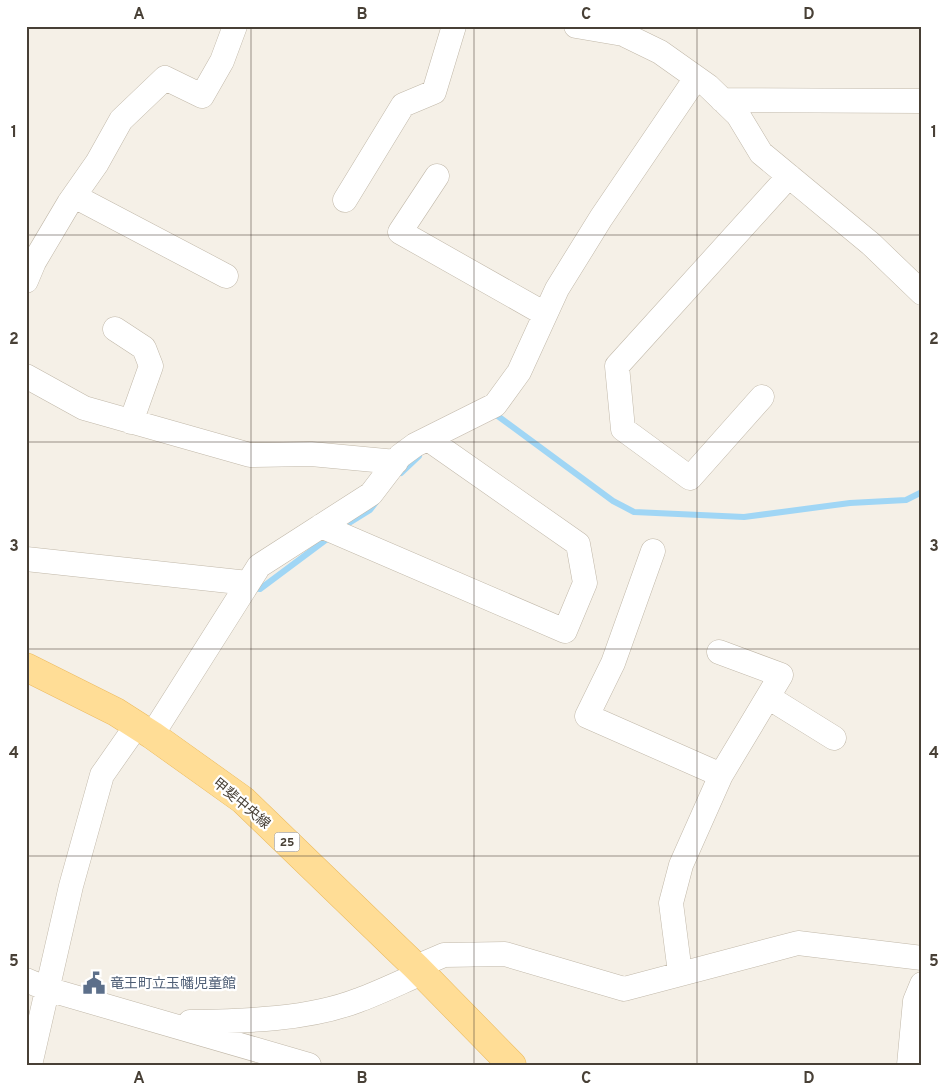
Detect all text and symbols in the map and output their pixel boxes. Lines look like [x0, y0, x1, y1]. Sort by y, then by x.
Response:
text: A [133, 5, 145, 25]
text: B [356, 5, 368, 25]
text: C [581, 5, 591, 25]
text: D [803, 5, 815, 25]
text: 1 [11, 123, 17, 143]
text: 1 [931, 123, 937, 143]
text: 2 [9, 330, 19, 350]
text: 2 [929, 330, 939, 350]
text: 3 [9, 537, 19, 557]
text: 3 [929, 537, 939, 557]
text: 4 [9, 744, 19, 764]
text: 4 [929, 744, 939, 764]
street label: 甲斐中央線 [209, 775, 273, 833]
road number: 25 [274, 832, 300, 852]
text: 5 [9, 952, 19, 972]
text: 5 [929, 952, 939, 972]
public building icon: 竜王町立玉幡児童館 [81, 970, 107, 996]
place label: 竜王町立玉幡児童館 [110, 976, 236, 993]
text: A [133, 1069, 145, 1089]
text: B [356, 1069, 368, 1089]
text: C [581, 1069, 591, 1089]
text: D [803, 1069, 815, 1089]

